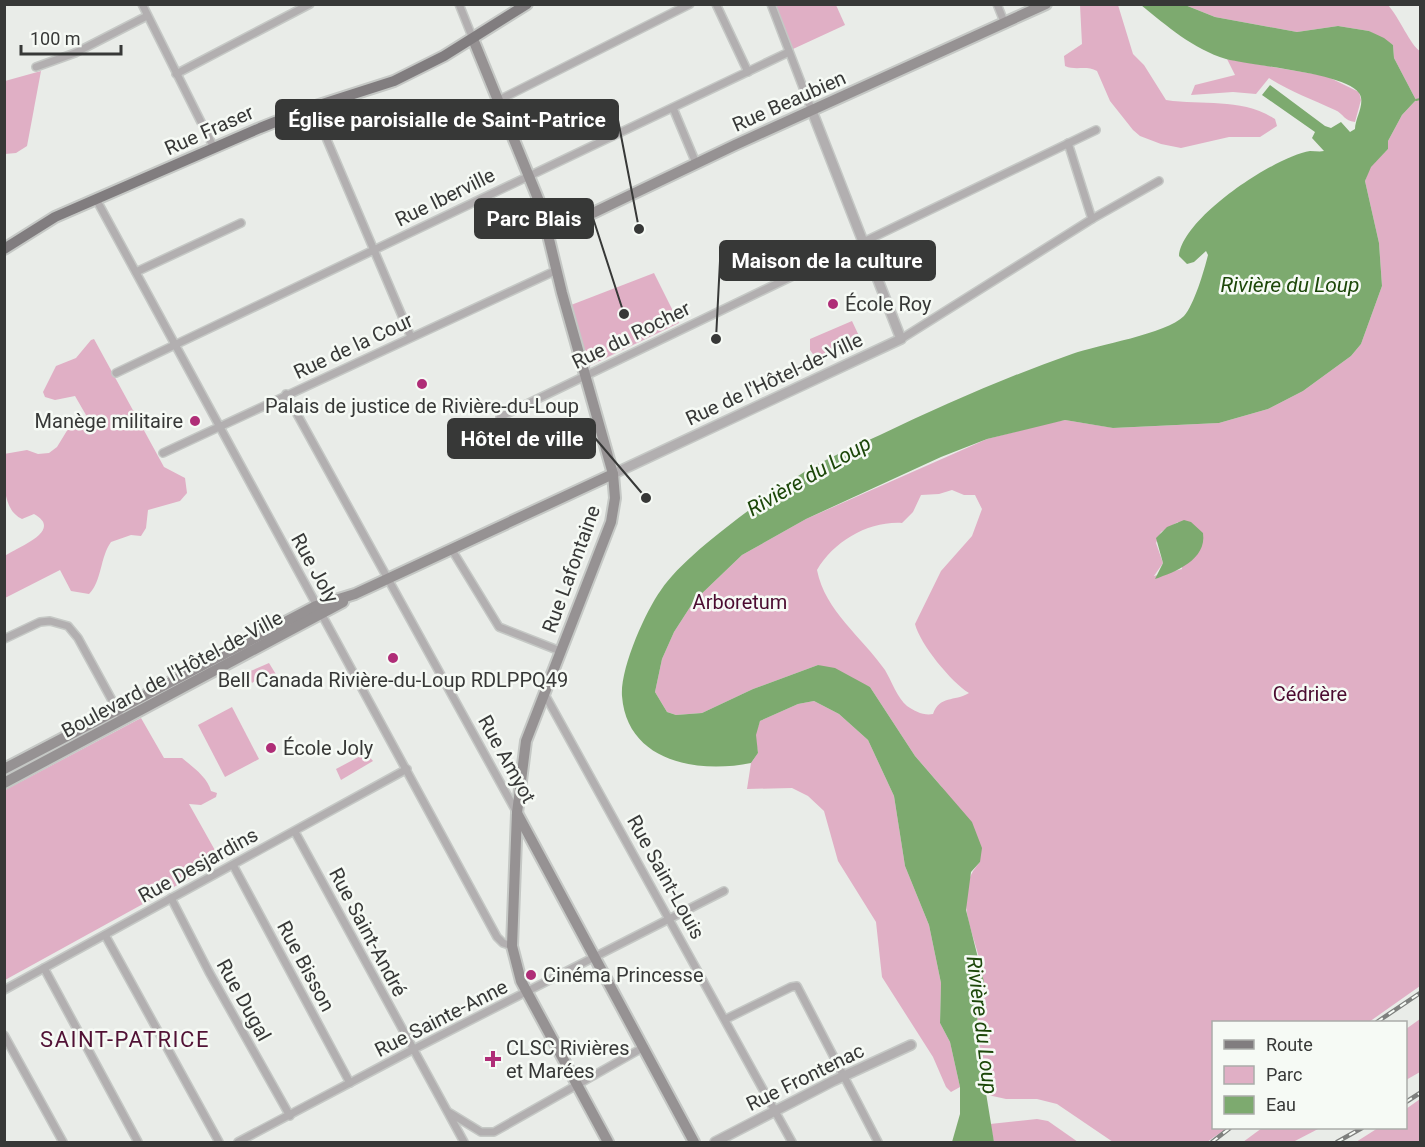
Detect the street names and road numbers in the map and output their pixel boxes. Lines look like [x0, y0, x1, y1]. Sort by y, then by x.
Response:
street label: Rue Beaubien [729, 65, 849, 137]
street label: Rue Fraser [161, 100, 257, 160]
street label: Rue Iberville [391, 163, 499, 231]
street label: Rue du Rocher [568, 296, 694, 374]
street label: Rue de la Cour [290, 308, 417, 384]
street label: Rue de l'Hôtel-de-Ville [682, 327, 866, 431]
street label: Rue Lafontaine [537, 502, 605, 636]
street label: Rue Joly [286, 529, 344, 607]
street label: Boulevard de l'Hôtel-de-Ville [57, 605, 287, 743]
street label: Rue Amyot [473, 711, 541, 807]
street label: Rue Saint-Louis [622, 811, 710, 943]
street label: Rue Desjardins [134, 822, 262, 908]
street label: Rue Saint-André [324, 864, 412, 1000]
street label: Rue Bisson [272, 917, 340, 1015]
street label: Rue Dugal [212, 955, 276, 1045]
street label: Rue Sainte-Anne [371, 974, 511, 1062]
street label: Rue Frontenac [742, 1038, 868, 1116]

